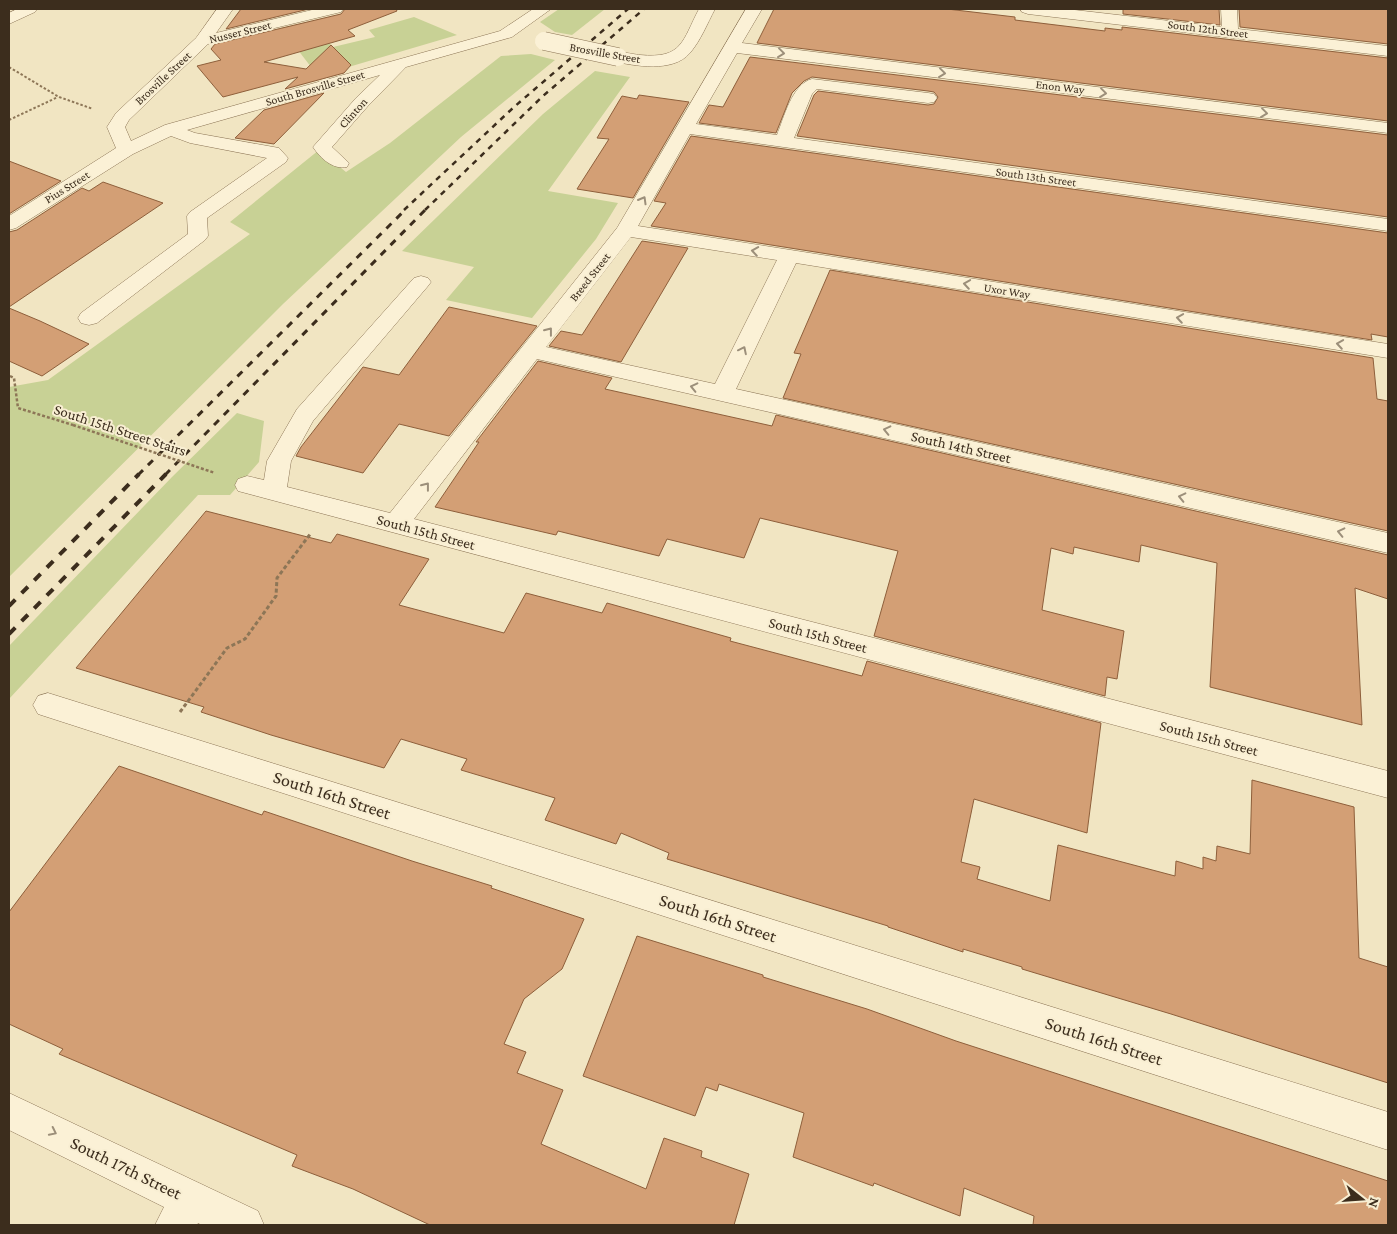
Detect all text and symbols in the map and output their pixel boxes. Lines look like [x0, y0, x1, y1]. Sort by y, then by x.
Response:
street label: Nusser Street [207, 17, 274, 46]
street label: South 12th Street [1167, 17, 1250, 41]
street label: Brosville Street [568, 40, 643, 66]
one-way arrow [776, 47, 785, 57]
street label: Brosville Street [132, 48, 195, 108]
street label: South Brosville Street [264, 67, 367, 109]
one-way arrow [937, 67, 946, 77]
street label: Enon Way [1035, 77, 1086, 97]
one-way arrow [1099, 87, 1107, 97]
street label: Clinton [336, 94, 371, 131]
one-way arrow [1260, 107, 1269, 117]
street label: South 13th Street [995, 164, 1078, 190]
street label: Pius Street [42, 167, 93, 206]
one-way arrow [637, 196, 647, 205]
one-way arrow [751, 246, 759, 256]
street label: Breed Street [567, 249, 614, 304]
one-way arrow [963, 280, 972, 290]
street label: Uxor Way [983, 280, 1032, 302]
one-way arrow [1175, 314, 1184, 324]
one-way arrow [543, 328, 551, 337]
one-way arrow [1336, 339, 1344, 349]
one-way arrow [737, 346, 747, 355]
one-way arrow [690, 382, 699, 393]
street label: South 15th Street Stairs [52, 401, 188, 459]
one-way arrow [882, 426, 891, 436]
street label: South 14th Street [910, 428, 1013, 466]
one-way arrow [421, 483, 429, 492]
one-way arrow [1178, 492, 1187, 503]
street label: South 15th Street [375, 511, 478, 553]
one-way arrow [1336, 527, 1345, 538]
street label: South 15th Street [767, 614, 870, 656]
street label: South 15th Street [1158, 717, 1261, 759]
street label: South 16th Street [271, 767, 394, 824]
street label: South 16th Street [657, 890, 780, 947]
street label: South 16th Street [1043, 1013, 1166, 1070]
one-way arrow [47, 1126, 56, 1136]
street label: South 17th Street [67, 1132, 186, 1204]
north arrow [1337, 1174, 1387, 1224]
text: N [1365, 1196, 1383, 1210]

